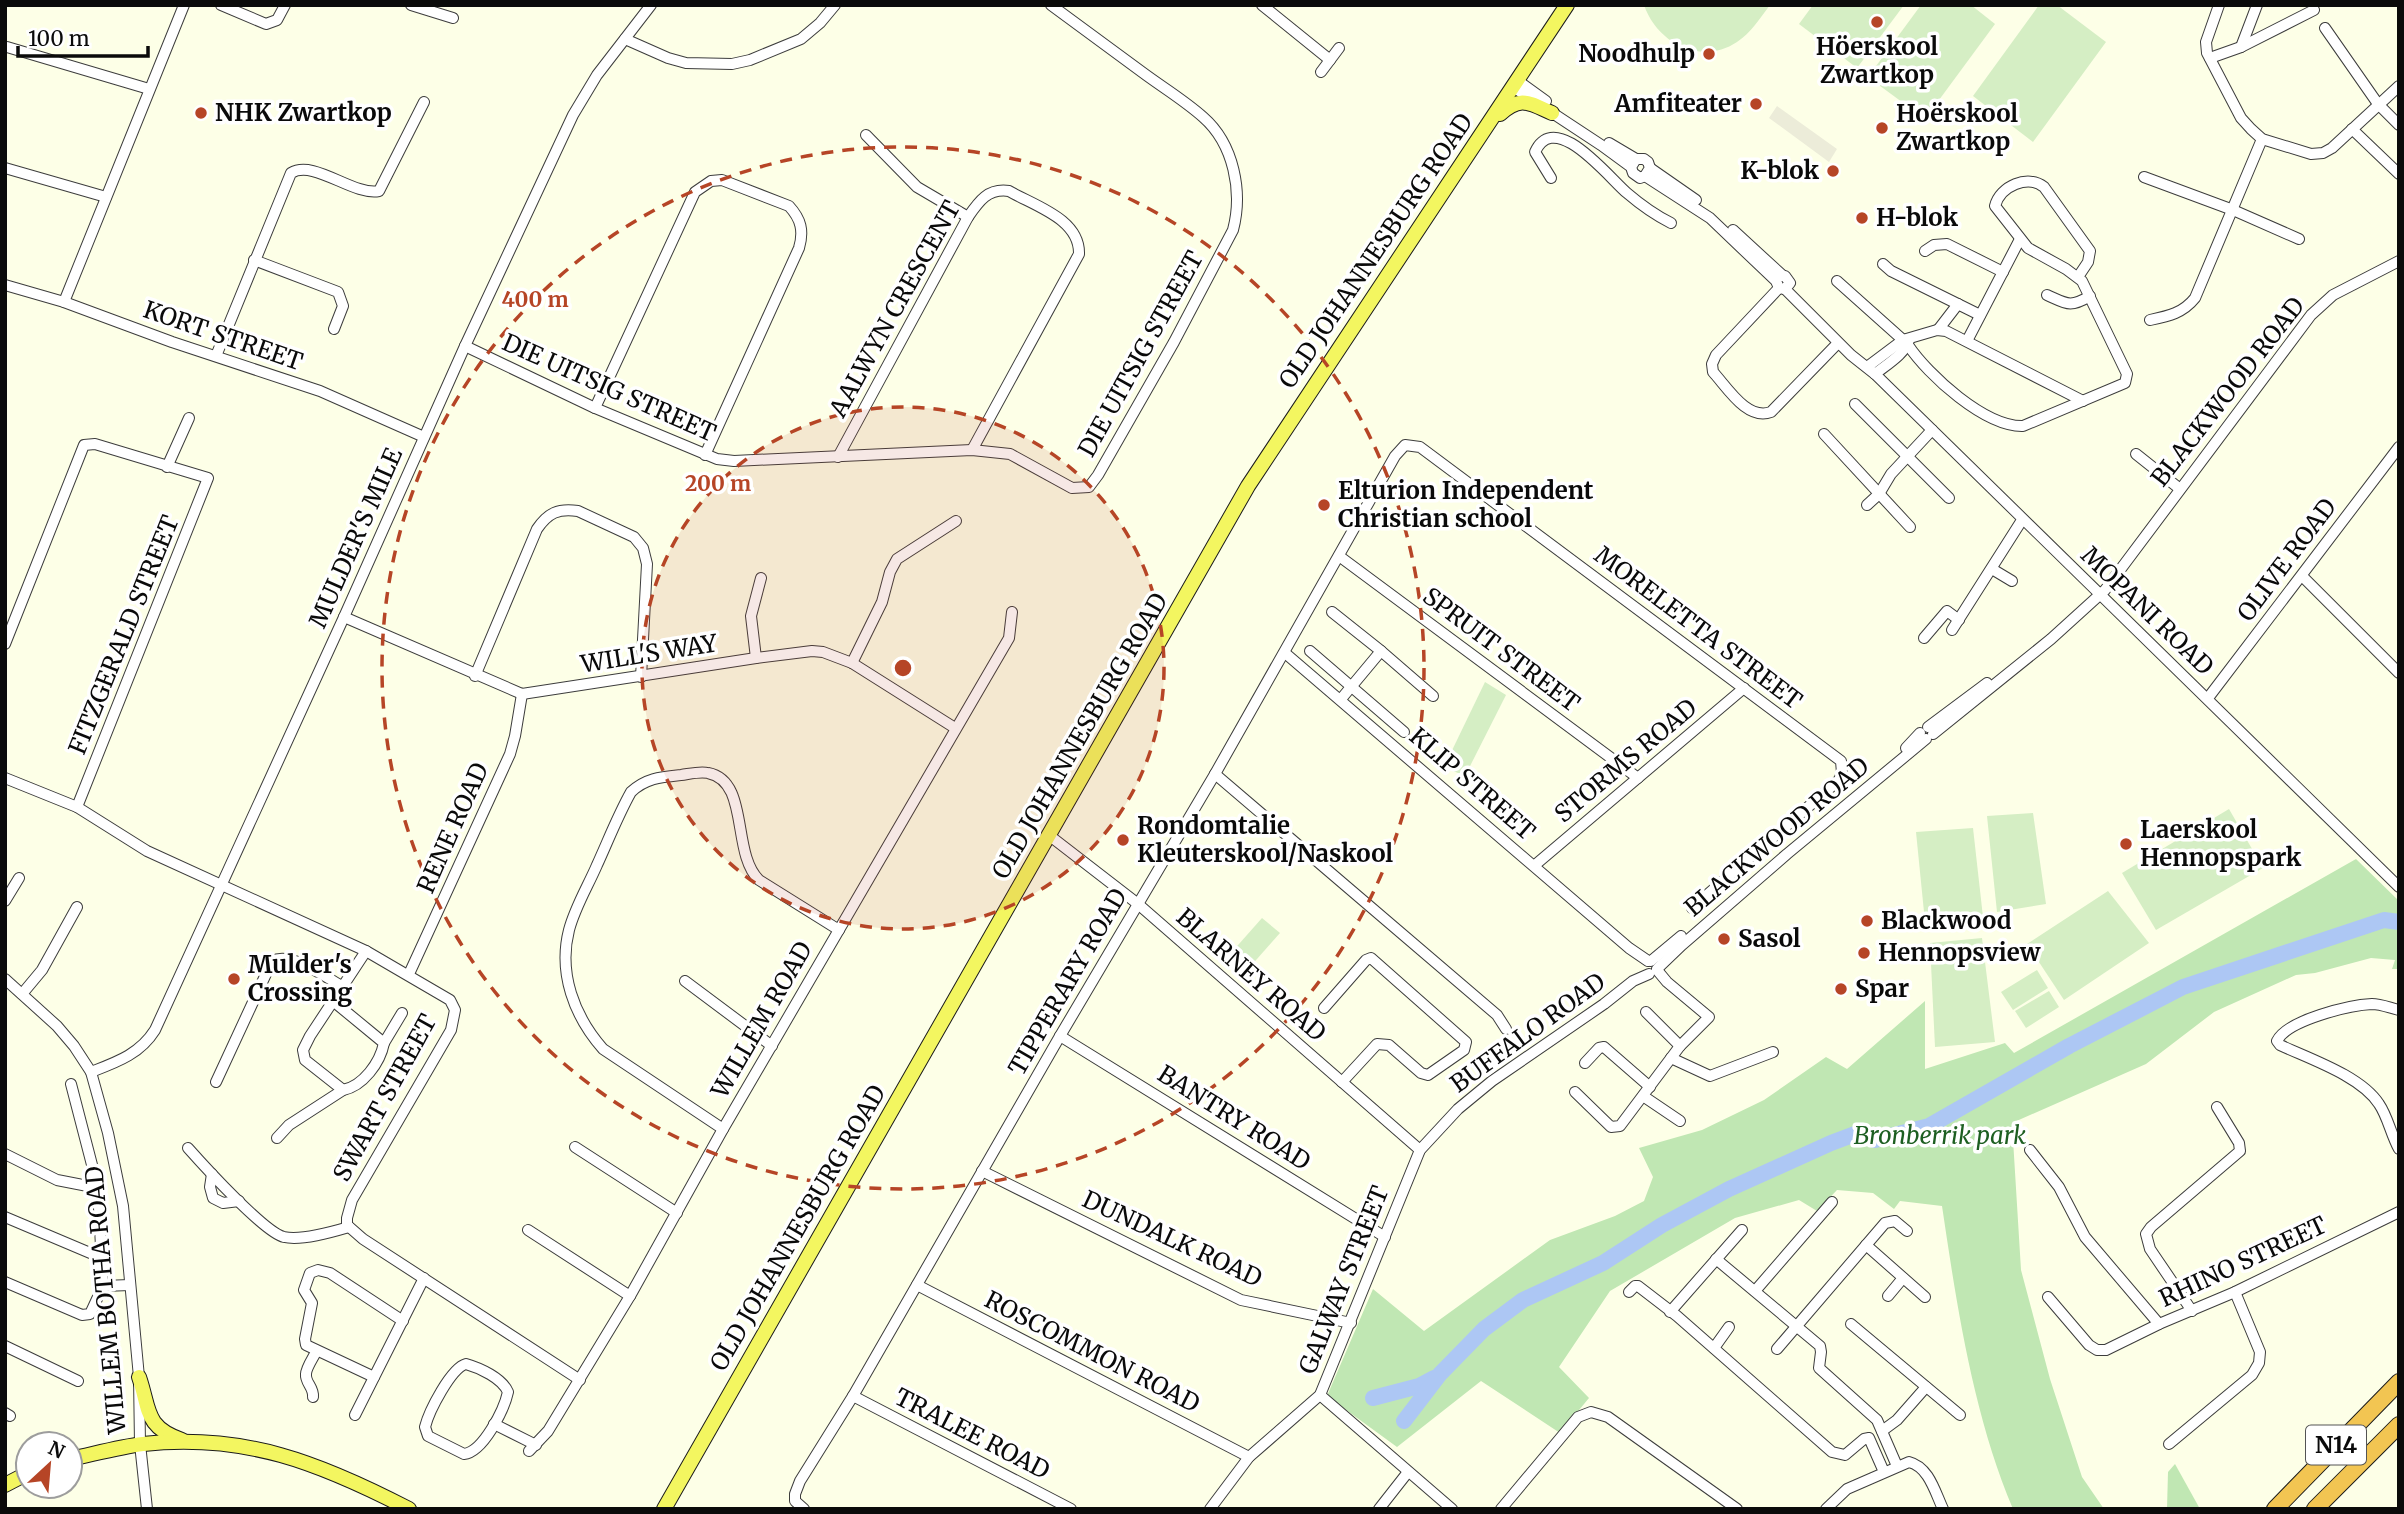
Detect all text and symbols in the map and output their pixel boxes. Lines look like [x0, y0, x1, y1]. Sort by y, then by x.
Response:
scale bar [18, 14, 147, 58]
marker: Höerskool Zwartkop [1869, 14, 1885, 30]
text: 100 m [28, 25, 90, 52]
place label: Höerskool Zwartkop [1816, 31, 1938, 90]
place label: Noodhulp [1578, 38, 1695, 69]
marker: Noodhulp [1701, 46, 1717, 62]
place label: Amfiteater [1614, 88, 1742, 119]
marker: Amfiteater [1748, 96, 1764, 112]
place label: NHK Zwartkop [215, 97, 392, 128]
place label: Hoërskool Zwartkop [1896, 98, 2018, 157]
marker: NHK Zwartkop [193, 105, 209, 121]
street label: OLD JOHANNESBURG ROAD [1272, 107, 1479, 394]
marker: Hoërskool Zwartkop [1874, 120, 1890, 136]
place label: K-blok [1740, 155, 1819, 186]
marker: K-blok [1825, 163, 1841, 179]
street label: AALWYN CRESCENT [822, 195, 967, 423]
place label: H-blok [1876, 202, 1958, 233]
marker: H-blok [1854, 210, 1870, 226]
street label: DIE UITSIG STREET [1071, 245, 1210, 462]
text: 400 m [501, 286, 569, 313]
street label: BLACKWOOD ROAD [2144, 291, 2311, 493]
street label: KORT STREET [139, 294, 307, 377]
street label: DIE UITSIG STREET [498, 326, 721, 449]
street label: MULDER'S MILE [302, 442, 409, 632]
text: 200 m [685, 470, 751, 497]
place label: Elturion Independent Christian school [1338, 475, 1594, 534]
street label: OLIVE ROAD [2230, 492, 2343, 627]
marker: Elturion Independent Christian school [1316, 497, 1332, 513]
street label: FITZGERALD STREET [61, 510, 186, 759]
street label: MORELETTA STREET [1588, 539, 1809, 716]
street label: MOPANI ROAD [2075, 540, 2220, 682]
street label: SPRUIT STREET [1417, 581, 1586, 719]
street label: OLD JOHANNESBURG ROAD [985, 587, 1174, 884]
street label: WILL'S WAY [577, 627, 720, 680]
centre of rings [891, 656, 915, 680]
street label: STORMS ROAD [1548, 692, 1703, 829]
street label: KLIP STREET [1403, 721, 1542, 847]
street label: BLACKWOOD ROAD [1678, 750, 1875, 923]
street label: RENE ROAD [410, 758, 495, 898]
place label: Rondomtalie Kleuterskool/Naskool [1137, 810, 1393, 869]
place label: Laerskool Hennopspark [2140, 814, 2302, 873]
marker: Rondomtalie Kleuterskool/Naskool [1115, 832, 1131, 848]
marker: Laerskool Hennopspark [2118, 836, 2134, 852]
street label: TIPPERARY ROAD [1001, 883, 1134, 1081]
street label: BLARNEY ROAD [1170, 901, 1332, 1048]
place label: Blackwood [1881, 905, 2012, 936]
marker: Blackwood [1859, 913, 1875, 929]
place label: Sasol [1738, 923, 1801, 954]
marker: Sasol [1716, 931, 1732, 947]
street label: WILLEM ROAD [704, 936, 819, 1104]
place label: Hennopsview [1878, 937, 2041, 968]
marker: Hennopsview [1856, 945, 1872, 961]
place label: Mulder's Crossing [248, 949, 352, 1008]
street label: BUFFALO ROAD [1444, 966, 1611, 1099]
marker: Mulder's Crossing [226, 971, 242, 987]
place label: Spar [1855, 973, 1909, 1004]
marker: Spar [1833, 981, 1849, 997]
street label: SWART STREET [326, 1009, 443, 1187]
street label: BANTRY ROAD [1152, 1058, 1316, 1177]
street label: OLD JOHANNESBURG ROAD [703, 1079, 892, 1376]
park label: Bronberrik park [1854, 1120, 2026, 1151]
street label: WILLEM BOTHA ROAD [78, 1165, 133, 1436]
street label: GALWAY STREET [1292, 1181, 1395, 1378]
street label: DUNDALK ROAD [1078, 1183, 1267, 1294]
street label: RHINO STREET [2154, 1209, 2332, 1314]
street label: ROSCOMMON ROAD [980, 1284, 1205, 1419]
street label: TRALEE ROAD [889, 1381, 1055, 1486]
road number: N14 [2306, 1426, 2366, 1464]
north arrow [14, 1430, 84, 1500]
text: N [44, 1436, 68, 1464]

